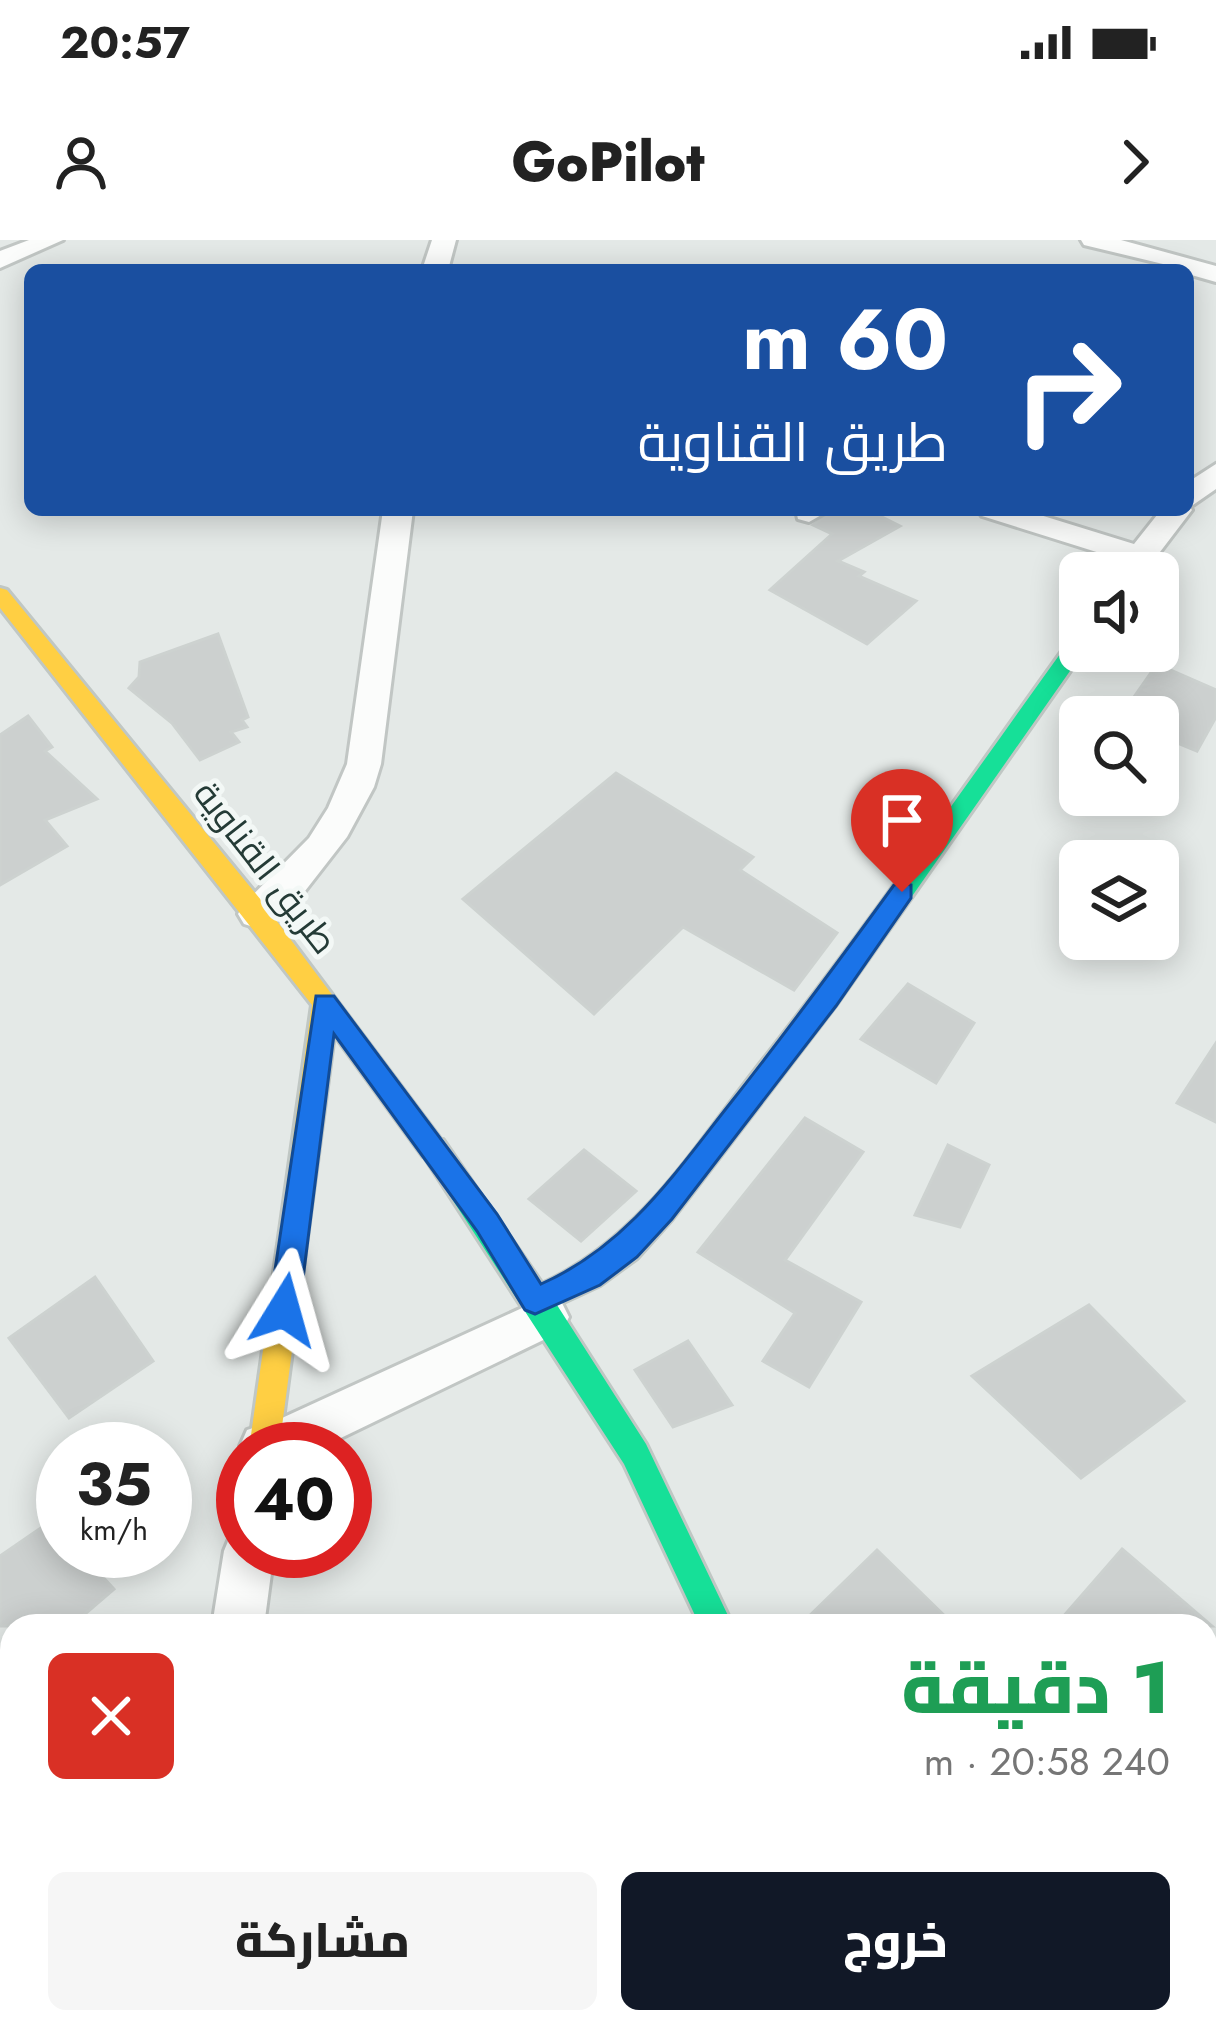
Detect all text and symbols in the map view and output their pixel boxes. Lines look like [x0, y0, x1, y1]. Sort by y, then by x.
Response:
text: 20:57 [60, 10, 190, 75]
text: GoPilot [511, 123, 705, 201]
icon: person [48, 129, 114, 195]
icon: forward [1102, 129, 1168, 195]
text: 60 m [742, 279, 948, 401]
icon: right [990, 312, 1146, 468]
text: طريق القناوية [638, 403, 948, 481]
map controls [1059, 552, 1179, 960]
button: sound [1059, 552, 1179, 672]
button: search [1059, 696, 1179, 816]
street label: طريق القناوية [182, 769, 350, 965]
pin [851, 769, 953, 892]
icon: arrive [869, 787, 935, 853]
button: layers [1059, 840, 1179, 960]
position arrow [221, 1247, 347, 1373]
speed limit sign: 40 [216, 1422, 372, 1578]
text: 35 [76, 1441, 152, 1528]
text: km/h [80, 1508, 148, 1551]
text: 1 دقيقة [901, 1636, 1170, 1740]
button: close [48, 1653, 174, 1779]
text: 240 m · 20:58 [924, 1733, 1170, 1790]
button: مشاركة [48, 1872, 597, 2010]
button: خروج [621, 1872, 1170, 2010]

